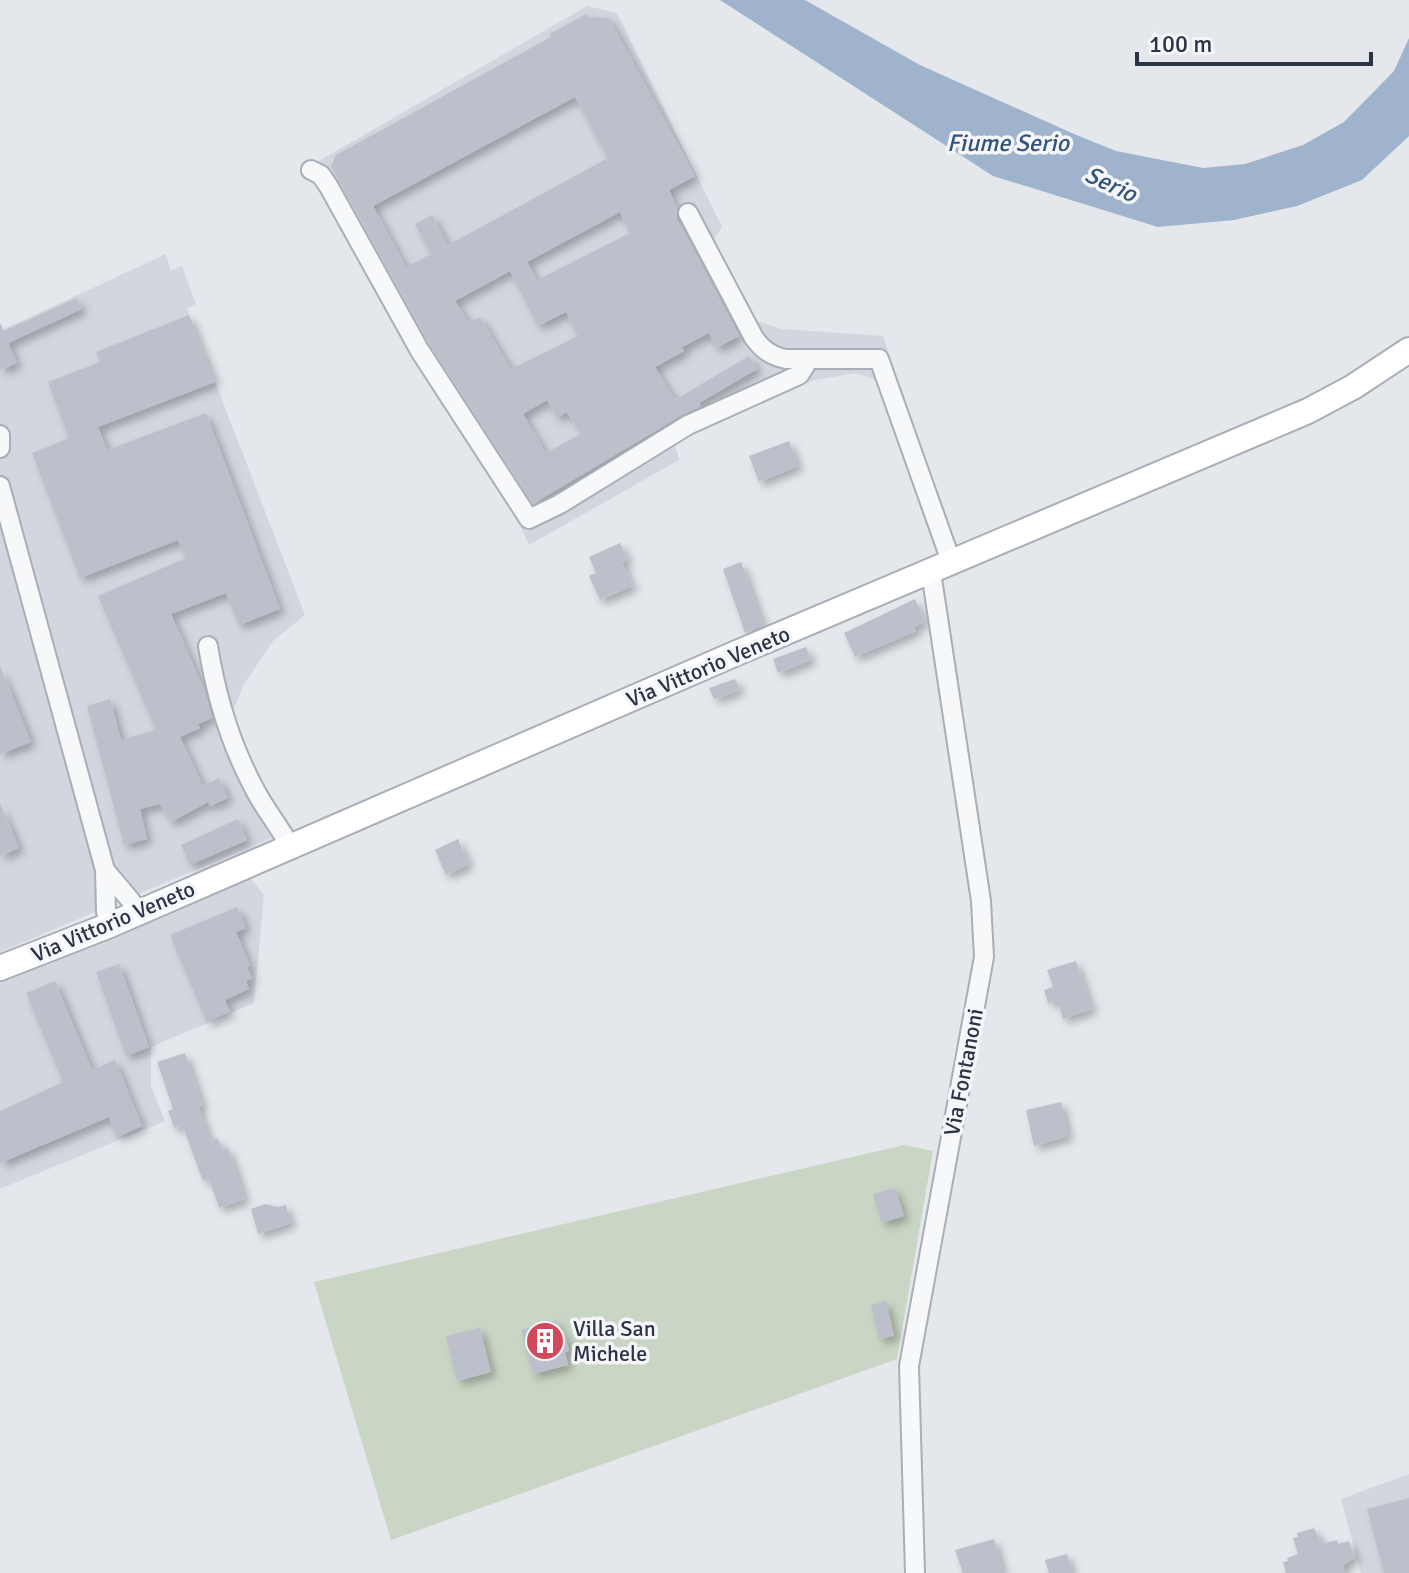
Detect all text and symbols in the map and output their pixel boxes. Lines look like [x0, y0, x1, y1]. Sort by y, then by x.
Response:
scale bar [1137, 16, 1371, 66]
text: 100 m [1149, 29, 1212, 59]
water label: Fiume Serio [947, 128, 1071, 158]
water label: Serio [1080, 159, 1143, 210]
street label: Via Vittorio Veneto [622, 620, 794, 713]
street label: Via Vittorio Veneto [27, 875, 199, 968]
street label: Via Fontanoni [938, 1006, 989, 1138]
place label: Villa San Michele [573, 1315, 656, 1367]
building icon: Villa San Michele [524, 1320, 566, 1362]

